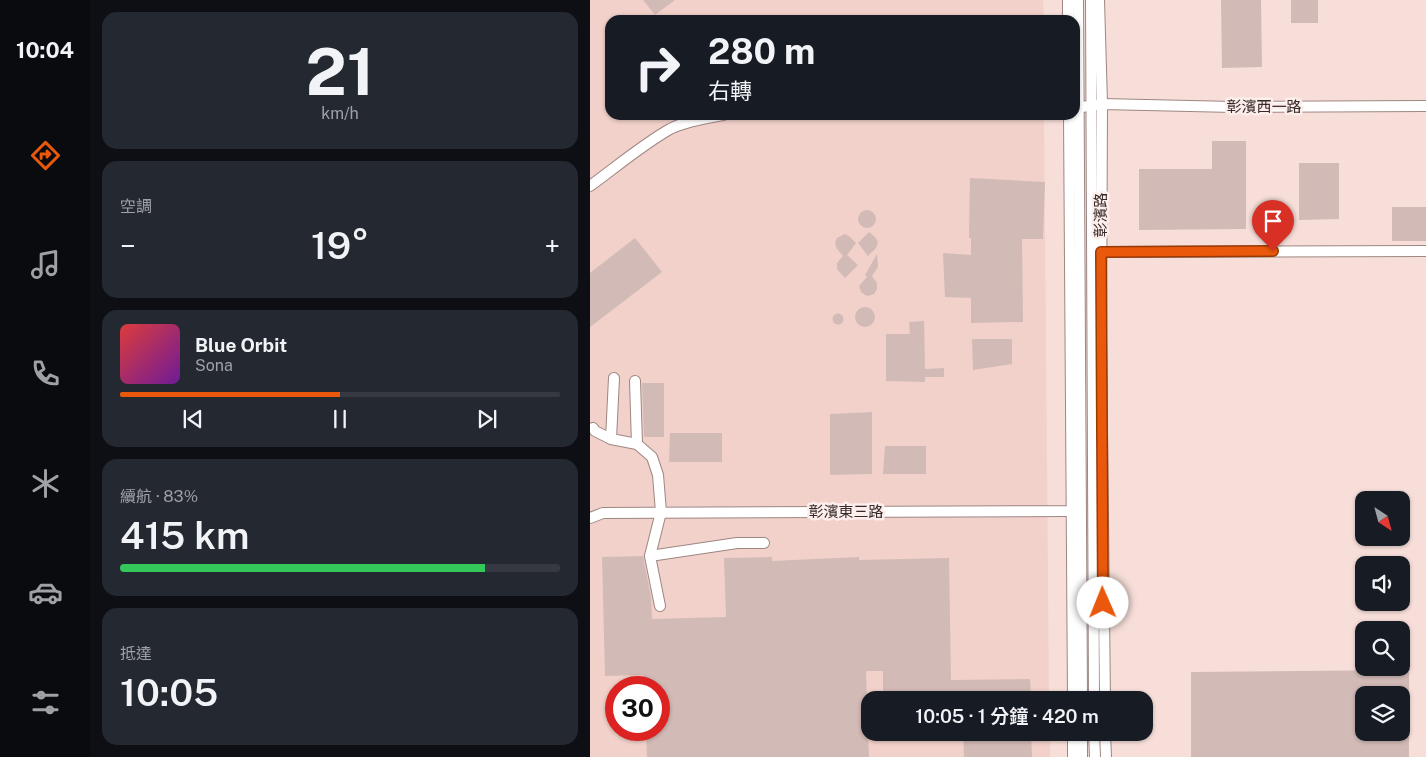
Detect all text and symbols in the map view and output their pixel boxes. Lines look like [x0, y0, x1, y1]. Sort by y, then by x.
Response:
text: 280 m [708, 31, 815, 72]
text: 21 [305, 33, 375, 110]
icon: right [625, 35, 690, 100]
text: 10:04 [16, 37, 74, 63]
text: 右轉 [708, 78, 752, 104]
street label: 彰濱西一路 [1226, 98, 1302, 115]
text: km/h [321, 104, 359, 123]
icon: directions [28, 138, 63, 173]
street label: 彰濱路 [1092, 192, 1109, 238]
text: 空調 [120, 197, 152, 216]
pin [1252, 200, 1294, 251]
icon: arrive [1259, 207, 1287, 235]
text: 19° [311, 223, 369, 268]
text: − [120, 229, 136, 262]
text: + [544, 229, 560, 262]
icon: music [28, 247, 63, 282]
text: Blue Orbit [195, 334, 287, 356]
icon: phone [28, 356, 63, 391]
text: Sona [195, 356, 233, 375]
icon: previous [179, 405, 207, 433]
icon: pause [326, 405, 354, 433]
icon: next [473, 405, 501, 433]
icon: climate [28, 466, 63, 501]
text: 續航 · 83% [120, 487, 198, 506]
north arrow [1355, 491, 1410, 546]
map controls [1355, 491, 1410, 741]
street label: 彰濱東三路 [808, 503, 884, 520]
text: 415 km [120, 513, 250, 558]
button: sound [1355, 556, 1410, 611]
icon: car [28, 575, 63, 610]
position arrow [1076, 576, 1128, 628]
button: search [1355, 621, 1410, 676]
text: 抵達 [120, 644, 152, 663]
text: 10:05 [120, 670, 218, 715]
speed limit sign: 30 [605, 676, 670, 741]
icon: filters [28, 685, 63, 720]
button: layers [1355, 686, 1410, 741]
text: 10:05 · 1 分鐘 · 420 m [915, 705, 1099, 727]

